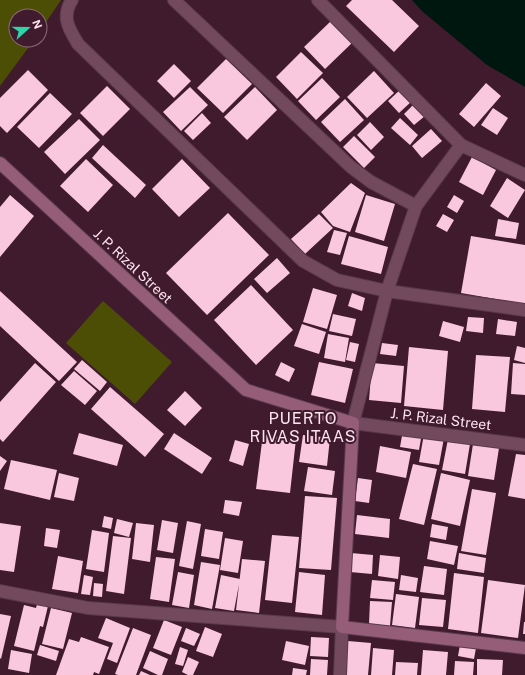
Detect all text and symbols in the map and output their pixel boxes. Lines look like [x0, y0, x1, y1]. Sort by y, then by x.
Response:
north arrow [8, 8, 48, 48]
text: N [30, 18, 44, 31]
street label: J. P. Rizal Street [90, 226, 176, 306]
street label: J. P. Rizal Street [390, 405, 492, 433]
district label: PUERTO RIVAS ITAAS [250, 409, 356, 446]

